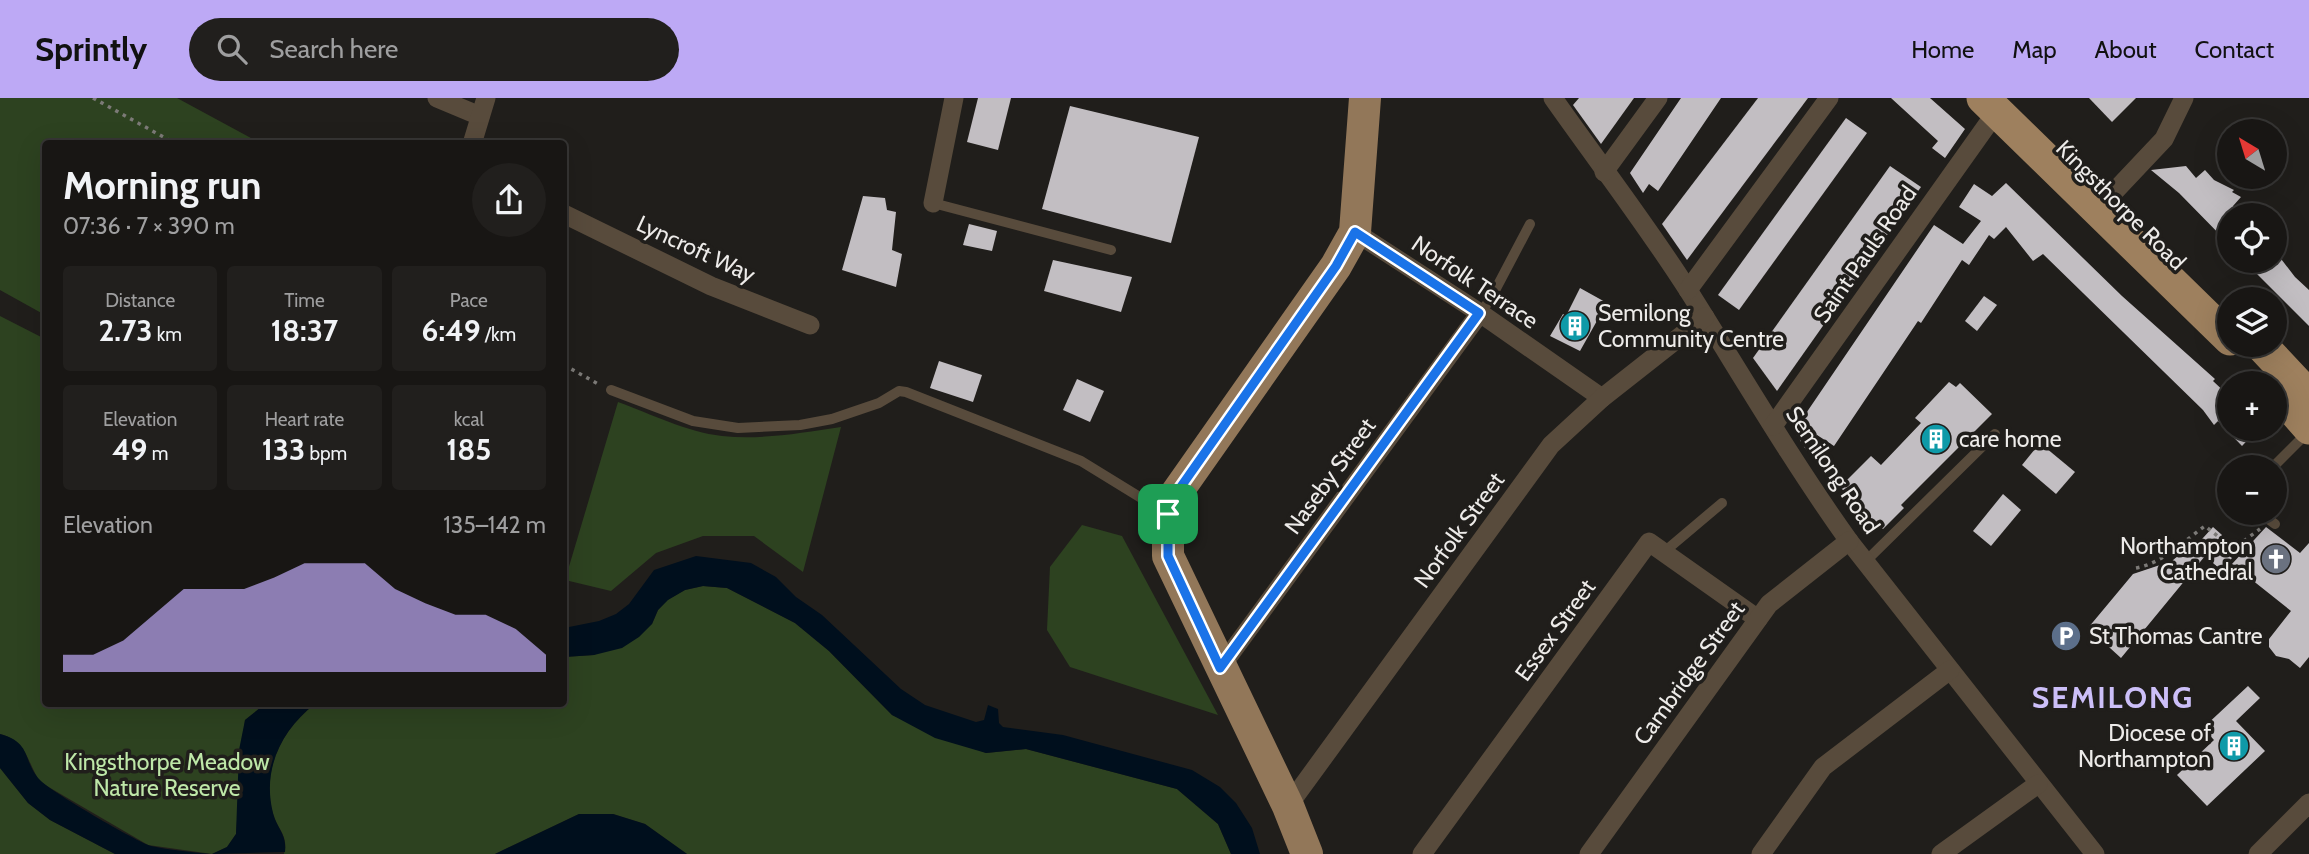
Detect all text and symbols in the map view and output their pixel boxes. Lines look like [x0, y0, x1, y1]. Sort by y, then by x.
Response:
search box [189, 18, 679, 81]
text: Sprintly [35, 29, 147, 69]
icon: search [213, 30, 251, 68]
text: Search here [269, 33, 398, 65]
text: Home [1911, 35, 1974, 64]
text: Map [2012, 35, 2057, 64]
text: About [2095, 35, 2157, 64]
text: Contact [2195, 35, 2274, 64]
north arrow [2217, 119, 2287, 189]
map controls [2217, 119, 2287, 525]
street label: Kingsthorpe Road [2050, 134, 2192, 276]
text: Morning run [63, 162, 262, 209]
button: share [472, 163, 546, 237]
street label: Saint Pauls Road [1807, 180, 1923, 328]
button: locate [2217, 203, 2287, 273]
street label: Lyncroft Way [632, 209, 760, 289]
text: 07:36 · 7 × 390 m [63, 212, 235, 240]
street label: Norfolk Terrace [1406, 229, 1544, 335]
button: layers [2217, 287, 2287, 357]
text: Distance [105, 289, 175, 312]
text: Time [284, 289, 325, 312]
text: Pace [450, 289, 488, 312]
place label: Semilong Community Centre [1598, 299, 1784, 353]
building icon: Semilong Community Centre [1558, 309, 1592, 343]
text: 2.73 [98, 312, 152, 349]
text: 18:37 [271, 312, 338, 349]
text: 6:49 [422, 312, 481, 349]
text: km [152, 323, 182, 346]
text: /km [481, 323, 516, 346]
button: + [2217, 371, 2287, 441]
street label: Semilong Road [1780, 401, 1886, 539]
text: Elevation [103, 408, 177, 431]
text: Heart rate [265, 408, 344, 431]
text: kcal [454, 408, 484, 431]
street label: Naseby Street [1278, 412, 1382, 540]
building icon: care home [1919, 422, 1953, 456]
place label: care home [1959, 425, 2062, 453]
text: 49 [112, 431, 147, 468]
text: 133 [262, 431, 305, 468]
text: 185 [446, 431, 491, 468]
text: m [147, 442, 168, 465]
text: bpm [305, 442, 347, 465]
button: − [2217, 455, 2287, 525]
street label: Norfolk Street [1408, 467, 1510, 593]
pin [1138, 484, 1198, 544]
icon: arrive [1149, 495, 1187, 533]
text: Elevation [63, 511, 153, 539]
text: 135–142 m [443, 511, 546, 539]
place label: Northampton Cathedral [2120, 532, 2254, 586]
church icon: Northampton Cathedral [2259, 542, 2293, 576]
street label: Essex Street [1509, 574, 1601, 686]
street label: Cambridge Street [1628, 596, 1751, 750]
parking icon: St Thomas Cantre [2049, 619, 2083, 653]
place label: St Thomas Cantre [2089, 622, 2263, 650]
district label: SEMILONG [2032, 679, 2194, 716]
place label: Diocese of Northampton [2078, 719, 2211, 773]
building icon: Diocese of Northampton [2217, 729, 2251, 763]
park label: Kingsthorpe Meadow Nature Reserve [64, 748, 270, 802]

